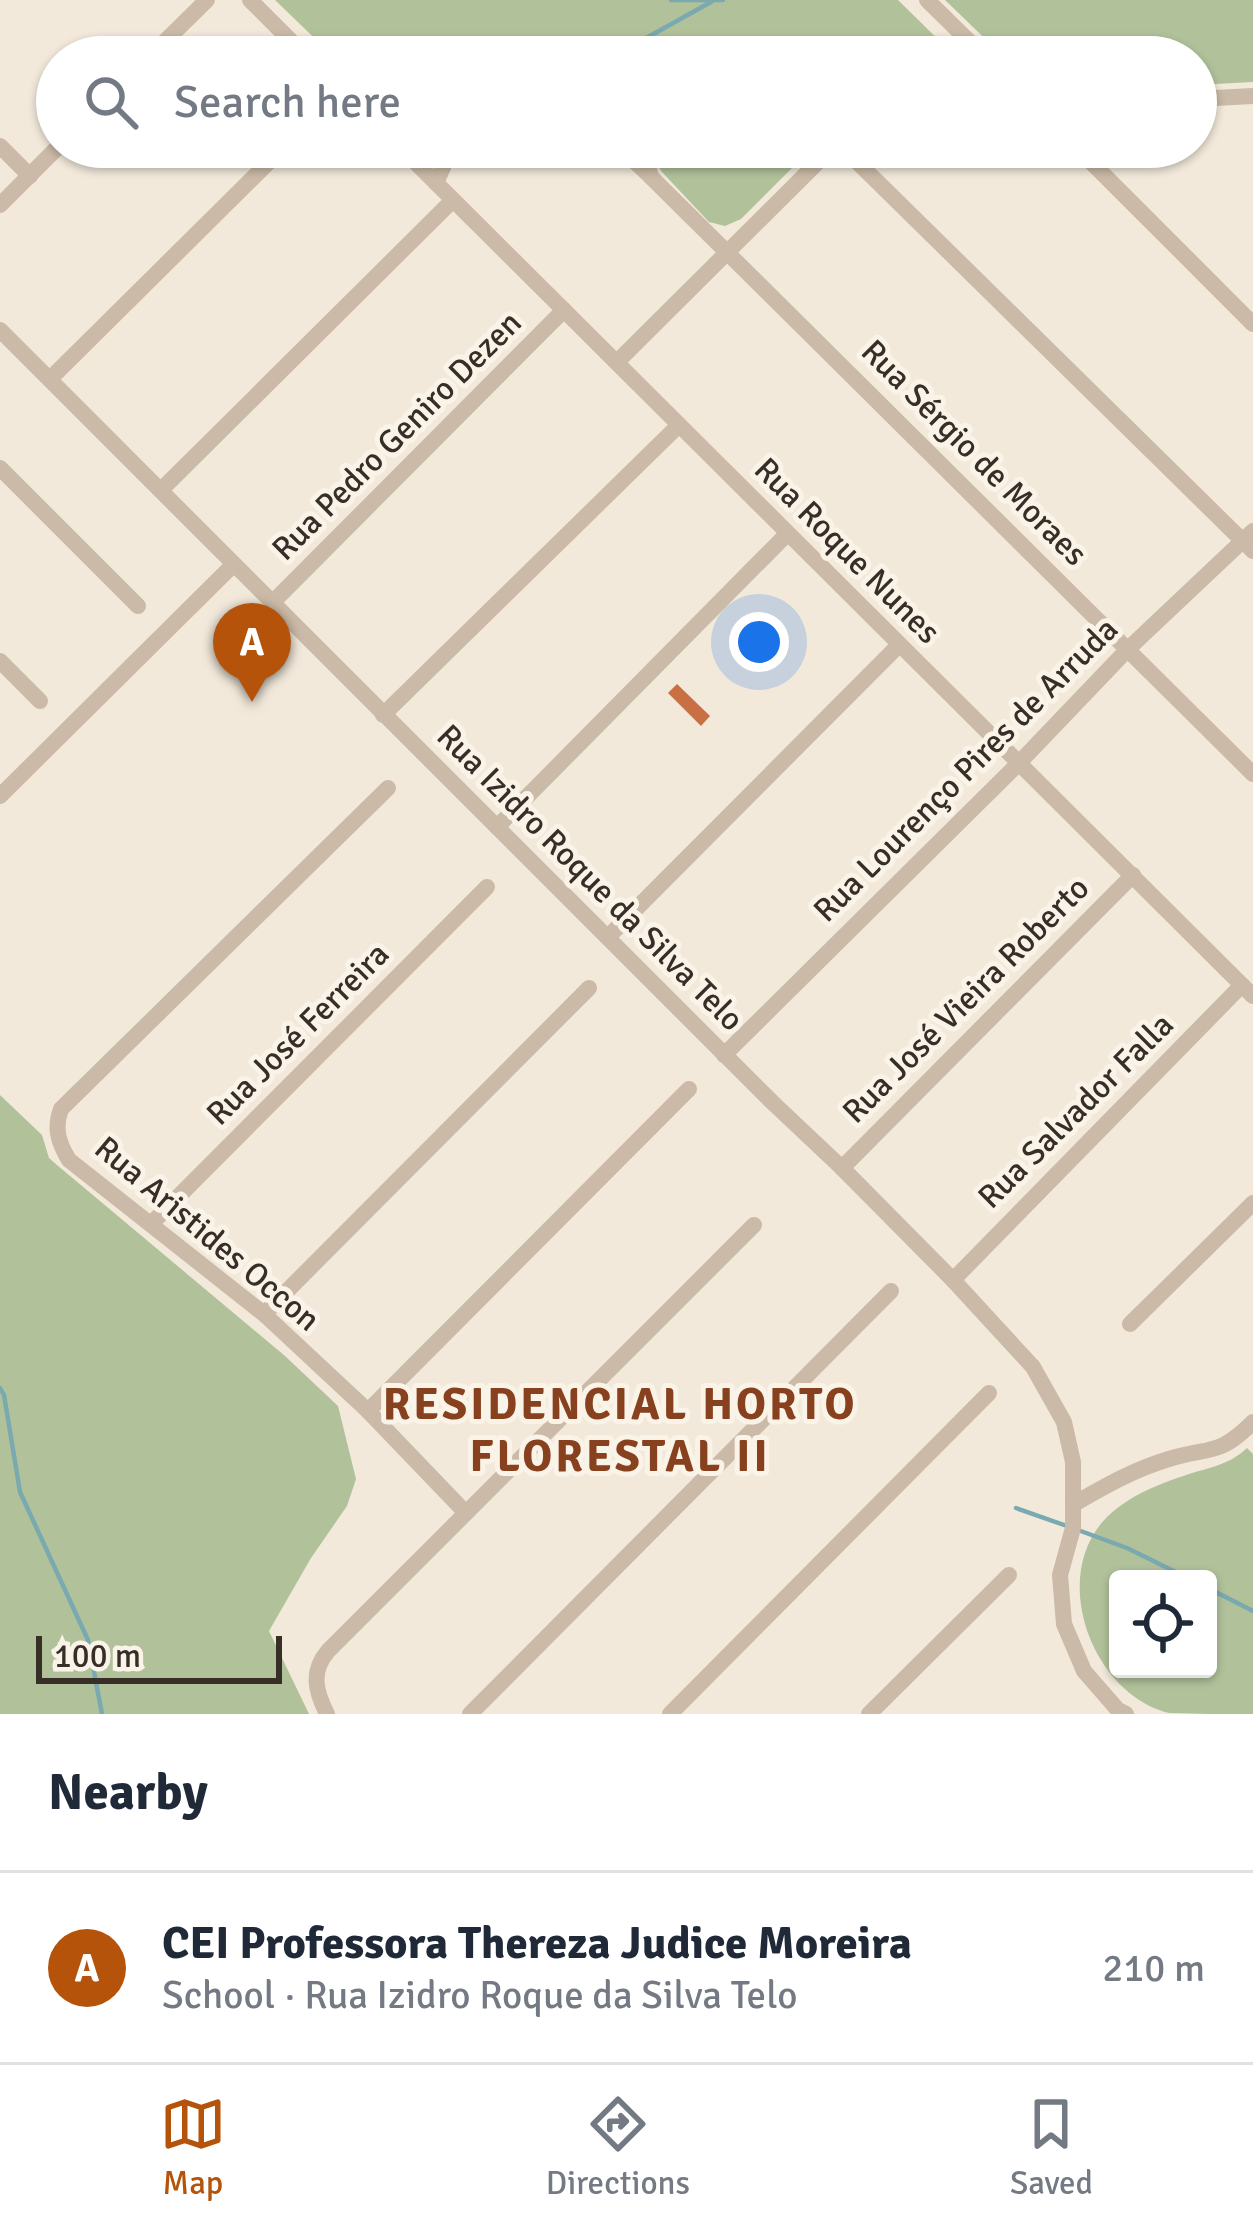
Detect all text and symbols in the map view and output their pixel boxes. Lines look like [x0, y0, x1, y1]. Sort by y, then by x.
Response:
search box [36, 36, 1217, 168]
icon: search [78, 69, 144, 135]
text: Search here [174, 75, 401, 130]
street label: Rua Pedro Geniro Dezen [264, 303, 530, 569]
street label: Rua Sérgio de Moraes [852, 331, 1096, 575]
street label: Rua Roque Nunes [745, 449, 949, 653]
pin: A [213, 603, 291, 702]
street label: Rua Lourenço Pires de Arruda [805, 609, 1127, 931]
your location [729, 612, 789, 672]
street label: Rua Izidro Roque da Silva Telo [428, 716, 752, 1040]
street label: Rua José Vieira Roberto [834, 868, 1098, 1132]
street label: Rua José Ferreira [198, 934, 398, 1134]
street label: Rua Salvador Falla [970, 1005, 1182, 1217]
street label: Rua Aristides Occon [86, 1128, 328, 1340]
district label: RESIDENCIAL HORTO FLORESTAL II [383, 1377, 857, 1484]
map controls [1109, 1570, 1217, 1678]
button: locate [1109, 1570, 1217, 1678]
scale bar [36, 1630, 282, 1683]
text: 100 m [54, 1636, 141, 1677]
text: Nearby [48, 1761, 208, 1824]
text: CEI Professora Thereza Judice Moreira [162, 1916, 912, 1971]
text: A [75, 1944, 99, 1992]
text: 210 m [1102, 1944, 1205, 1992]
text: School · Rua Izidro Roque da Silva Telo [162, 1971, 797, 2019]
tab: Map [160, 2091, 226, 2204]
tab: Directions [546, 2091, 690, 2204]
tab: Saved [1010, 2091, 1093, 2204]

